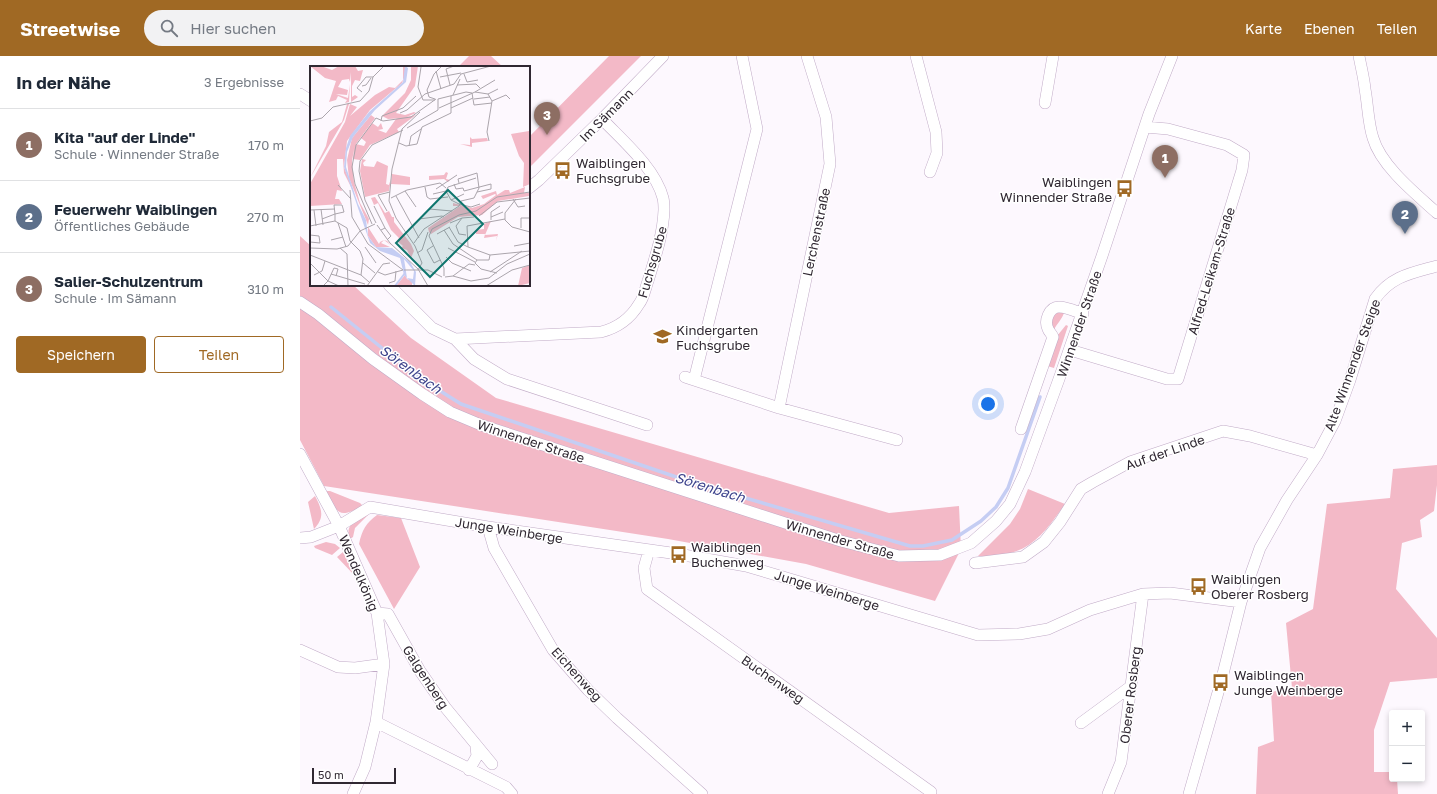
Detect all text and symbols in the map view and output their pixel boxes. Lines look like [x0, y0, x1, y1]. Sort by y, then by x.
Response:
search box [144, 10, 424, 46]
text: Streetwise [20, 17, 120, 40]
icon: search [158, 17, 180, 39]
text: Hier suchen [190, 19, 276, 37]
text: Karte [1245, 20, 1282, 37]
text: Ebenen [1304, 20, 1355, 37]
text: Teilen [1377, 20, 1417, 37]
inset map [310, 66, 530, 286]
text: In der Nähe [16, 72, 111, 93]
text: 3 Ergebnisse [204, 74, 284, 90]
street label: Im Sämann [576, 85, 636, 145]
pin: 3 [534, 102, 560, 135]
text: Kita "auf der Linde" [54, 128, 195, 146]
text: 1 [26, 137, 32, 153]
text: 170 m [248, 137, 284, 153]
pin: 1 [1152, 145, 1178, 178]
text: Schule · Winnender Straße [54, 146, 219, 162]
place label: Waiblingen Fuchsgrube [576, 155, 650, 186]
bus stop icon: Waiblingen Fuchsgrube [553, 160, 573, 180]
place label: Waiblingen Winnender Straße [1000, 174, 1112, 205]
bus stop icon: Waiblingen Winnender Straße [1115, 179, 1135, 199]
street label: Lerchenstraße [799, 186, 833, 278]
text: Feuerwehr Waiblingen [54, 200, 217, 218]
pin: 2 [1392, 201, 1418, 234]
street label: Alfred-Leikam-Straße [1184, 205, 1238, 337]
text: 2 [25, 209, 33, 225]
text: 270 m [247, 209, 284, 225]
text: Öffentliches Gebäude [54, 218, 190, 234]
street label: Fuchsgrube [634, 224, 670, 300]
street label: Winnender Straße [1053, 268, 1105, 380]
text: Salier-Schulzentrum [54, 272, 203, 290]
text: 3 [25, 281, 33, 297]
text: 310 m [247, 281, 284, 297]
text: Schule · Im Sämann [54, 290, 177, 306]
street label: Alte Winnender Steige [1321, 297, 1383, 433]
place label: Kindergarten Fuchsgrube [676, 322, 758, 353]
school or university icon: Kindergarten Fuchsgrube [653, 327, 673, 347]
button: Speichern [16, 336, 146, 373]
button: Teilen [154, 336, 284, 373]
water label: Sörenbach [377, 341, 446, 398]
your location [978, 394, 998, 414]
street label: Winnender Straße [475, 416, 587, 466]
street label: Auf der Linde [1123, 431, 1207, 473]
water label: Sörenbach [673, 468, 748, 506]
street label: Junge Weinberge [454, 514, 564, 546]
street label: Winnender Straße [784, 516, 896, 562]
street label: Wendelkönig [336, 532, 382, 614]
place label: Waiblingen Buchenweg [691, 539, 764, 570]
bus stop icon: Waiblingen Buchenweg [668, 544, 688, 564]
street label: Junge Weinberge [773, 566, 881, 614]
place label: Waiblingen Oberer Rosberg [1211, 571, 1309, 602]
bus stop icon: Waiblingen Oberer Rosberg [1188, 576, 1208, 596]
street label: Galgenberg [400, 642, 452, 712]
street label: Eichenweg [548, 643, 606, 705]
street label: Oberer Rosberg [1116, 645, 1144, 745]
street label: Buchenweg [739, 652, 807, 706]
place label: Waiblingen Junge Weinberge [1234, 667, 1343, 698]
bus stop icon: Waiblingen Junge Weinberge [1211, 672, 1231, 692]
map controls [1389, 710, 1425, 782]
button: + [1389, 710, 1425, 746]
button: − [1389, 746, 1425, 782]
scale bar [312, 766, 396, 785]
text: 50 m [318, 768, 344, 781]

